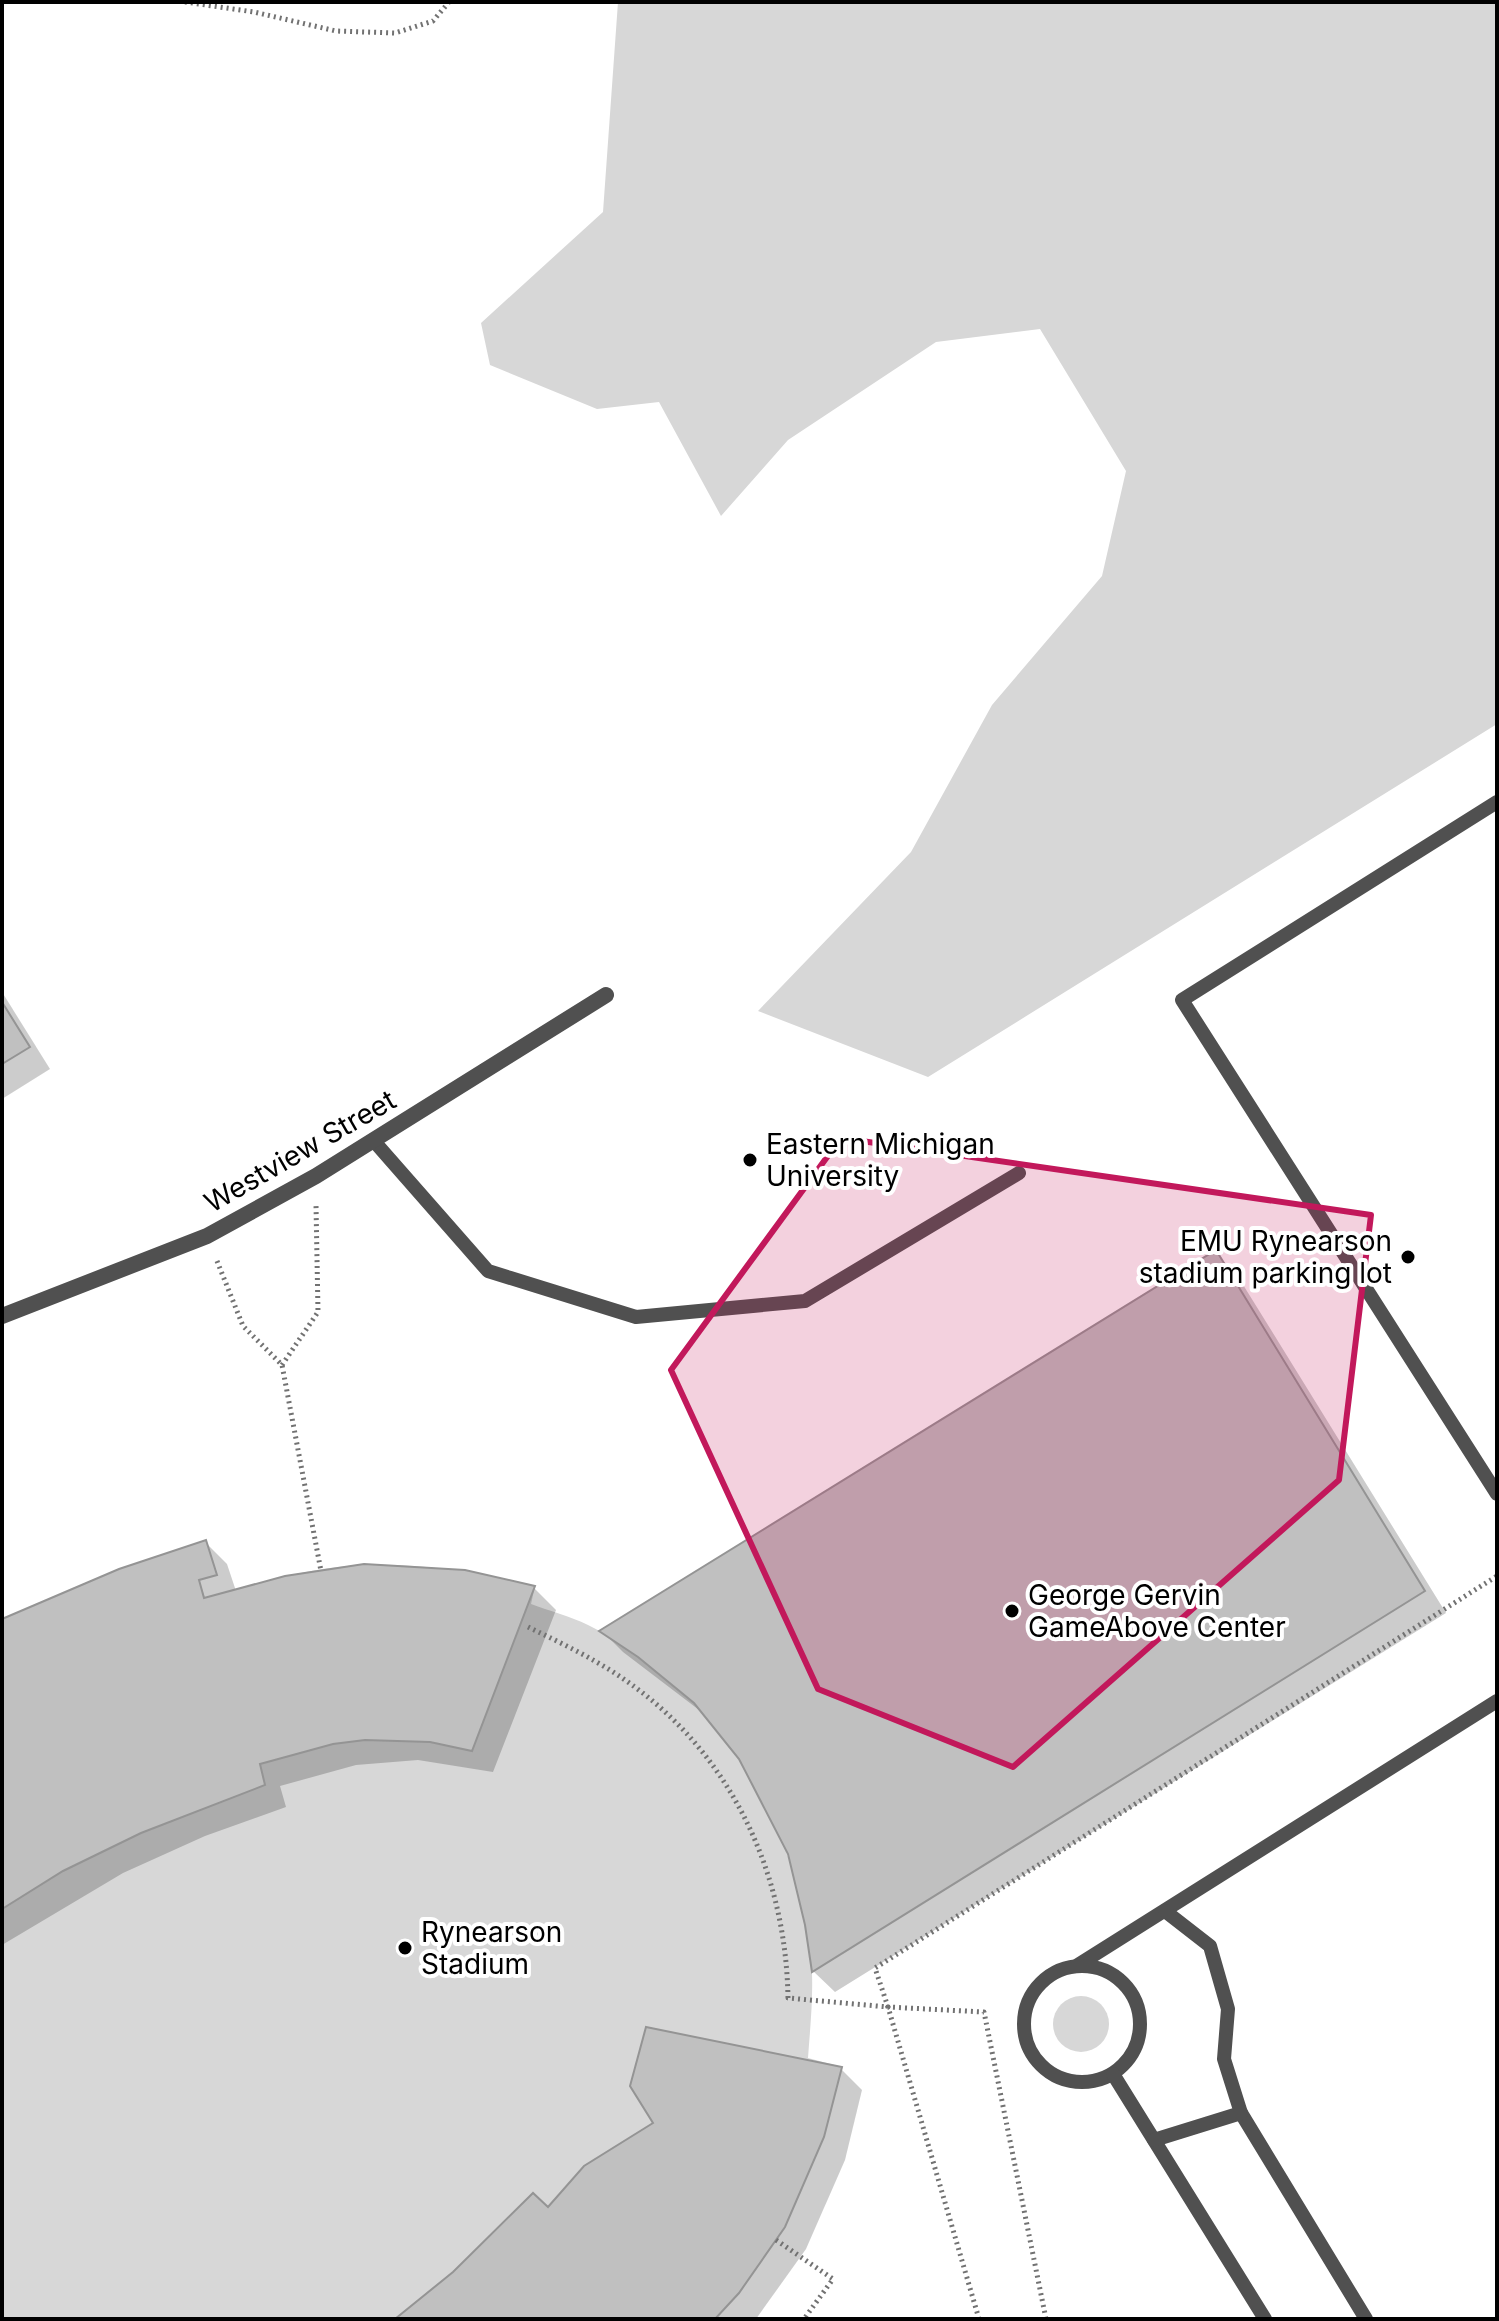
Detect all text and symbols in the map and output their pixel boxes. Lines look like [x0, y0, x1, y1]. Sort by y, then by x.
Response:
street label: Westview Street [198, 1082, 402, 1220]
place label: Eastern Michigan University [766, 1127, 995, 1193]
marker: Eastern Michigan University [741, 1151, 759, 1169]
place label: EMU Rynearson stadium parking lot [1139, 1224, 1392, 1290]
marker: EMU Rynearson stadium parking lot [1399, 1248, 1417, 1266]
place label: George Gervin GameAbove Center [1028, 1578, 1286, 1644]
marker: George Gervin GameAbove Center [1003, 1602, 1021, 1620]
place label: Rynearson Stadium [421, 1915, 562, 1981]
marker: Rynearson Stadium [396, 1939, 414, 1957]

